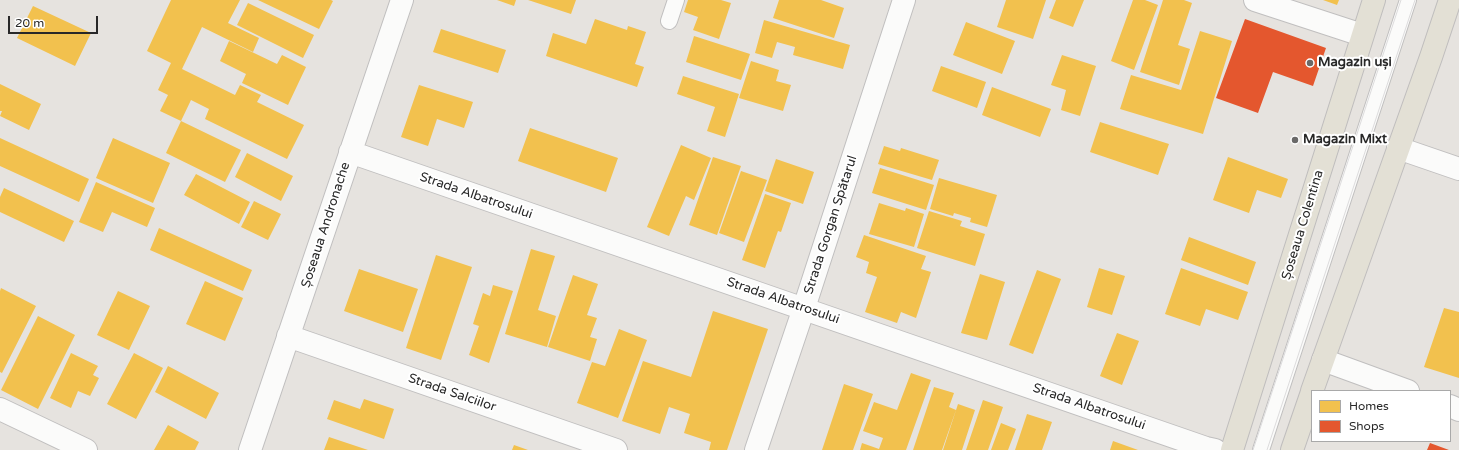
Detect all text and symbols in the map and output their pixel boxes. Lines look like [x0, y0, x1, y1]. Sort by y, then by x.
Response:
scale bar [10, 8, 100, 34]
text: 20 m [15, 16, 44, 30]
place label: Magazin uși [1318, 55, 1392, 71]
marker: Magazin uși [1305, 58, 1315, 68]
place label: Magazin Mixt [1303, 132, 1387, 148]
marker: Magazin Mixt [1290, 135, 1300, 145]
street label: Strada Gorgan Spătarul [801, 154, 861, 296]
street label: Șoseaua Andronache [298, 160, 354, 290]
street label: Șoseaua Colentina [1279, 168, 1327, 282]
street label: Strada Albatrosului [418, 169, 534, 223]
street label: Strada Albatrosului [725, 274, 841, 328]
street label: Strada Salciilor [406, 371, 498, 415]
street label: Strada Albatrosului [1031, 380, 1147, 434]
legend [1311, 390, 1451, 442]
text: Homes [1349, 399, 1389, 413]
text: Shops [1349, 419, 1384, 433]

